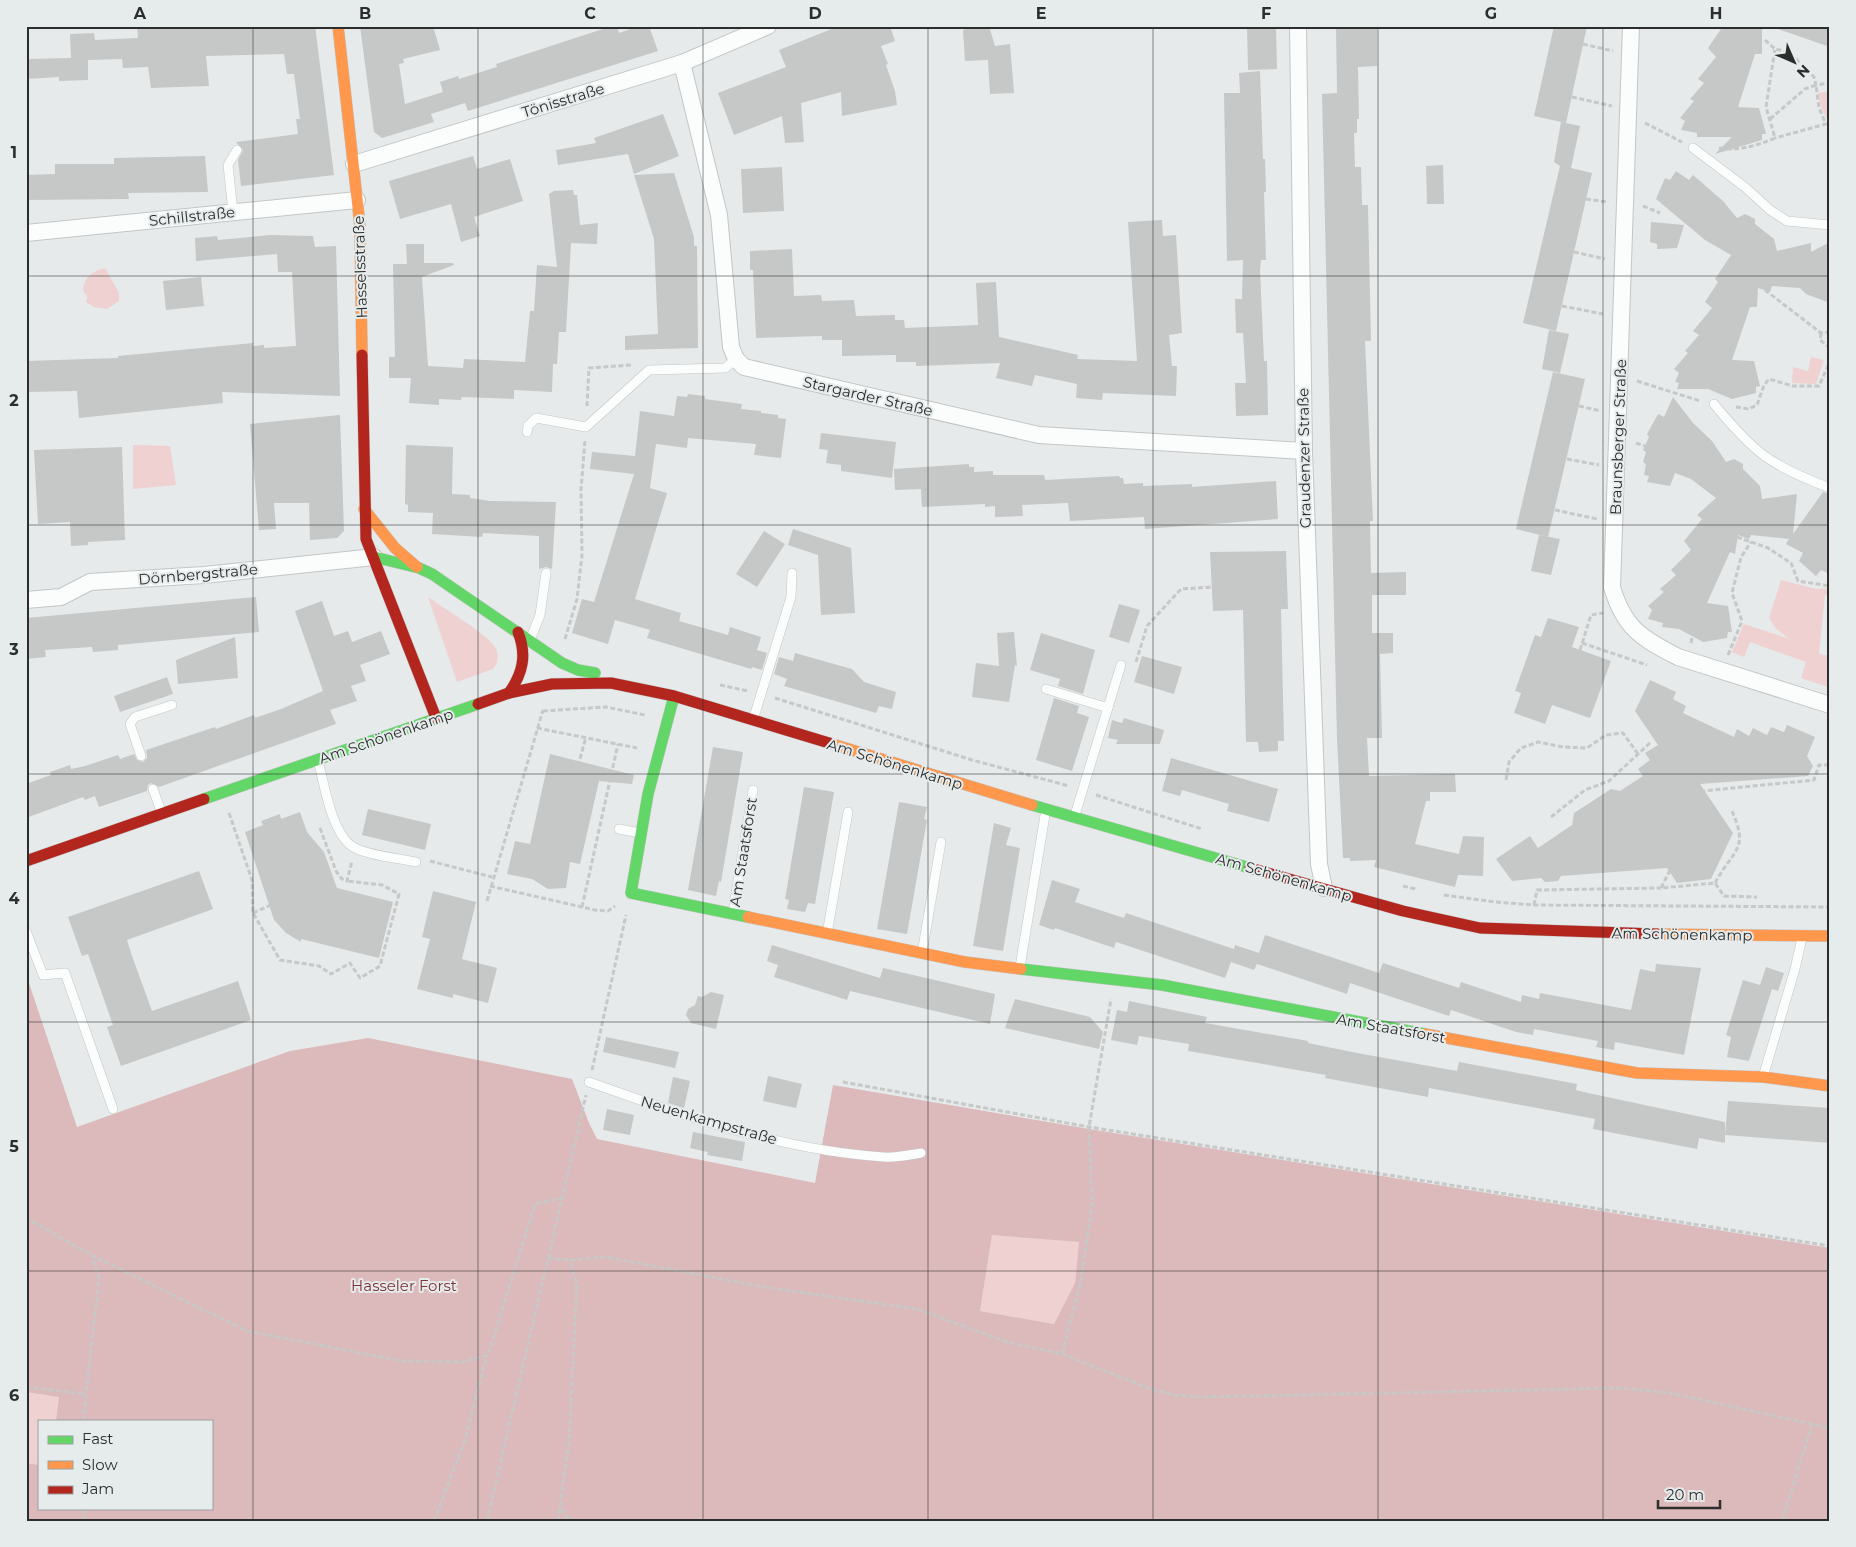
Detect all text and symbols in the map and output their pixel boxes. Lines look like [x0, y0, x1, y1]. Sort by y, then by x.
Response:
text: A [133, 4, 147, 23]
text: B [359, 4, 371, 23]
text: C [584, 4, 596, 23]
text: D [808, 4, 822, 23]
text: E [1036, 4, 1046, 23]
text: F [1261, 4, 1271, 23]
text: G [1485, 4, 1497, 23]
text: H [1710, 4, 1722, 23]
north arrow [1768, 38, 1818, 88]
text: N [1793, 61, 1814, 82]
street label: Tönisstraße [519, 78, 607, 122]
text: 1 [11, 143, 17, 162]
street label: Schillstraße [148, 202, 236, 230]
street label: Hasselsstraße [349, 215, 371, 319]
street label: Braunsberger Straße [1606, 359, 1630, 515]
street label: Stargarder Straße [801, 372, 935, 420]
street label: Graudenzer Straße [1293, 388, 1315, 528]
text: 2 [9, 391, 19, 410]
street label: Dörnbergstraße [137, 559, 259, 589]
text: 3 [8, 640, 19, 659]
street label: Am Schönenkamp [316, 704, 456, 768]
street label: Am Schönenkamp [825, 734, 965, 794]
street label: Am Staatsforst [725, 796, 761, 908]
street label: Am Schönenkamp [1214, 848, 1354, 906]
text: 4 [8, 889, 20, 908]
street label: Am Schönenkamp [1611, 923, 1753, 945]
street label: Am Staatsforst [1335, 1009, 1447, 1047]
street label: Neuenkampstraße [639, 1091, 779, 1149]
text: 5 [9, 1137, 19, 1156]
park label: Hasseler Forst [351, 1276, 457, 1295]
text: 6 [9, 1386, 19, 1405]
legend [38, 1420, 212, 1510]
text: Fast [82, 1429, 113, 1448]
text: Slow [82, 1455, 118, 1474]
scale bar [1658, 1477, 1721, 1509]
text: Jam [81, 1479, 114, 1498]
text: 20 m [1666, 1485, 1704, 1504]

